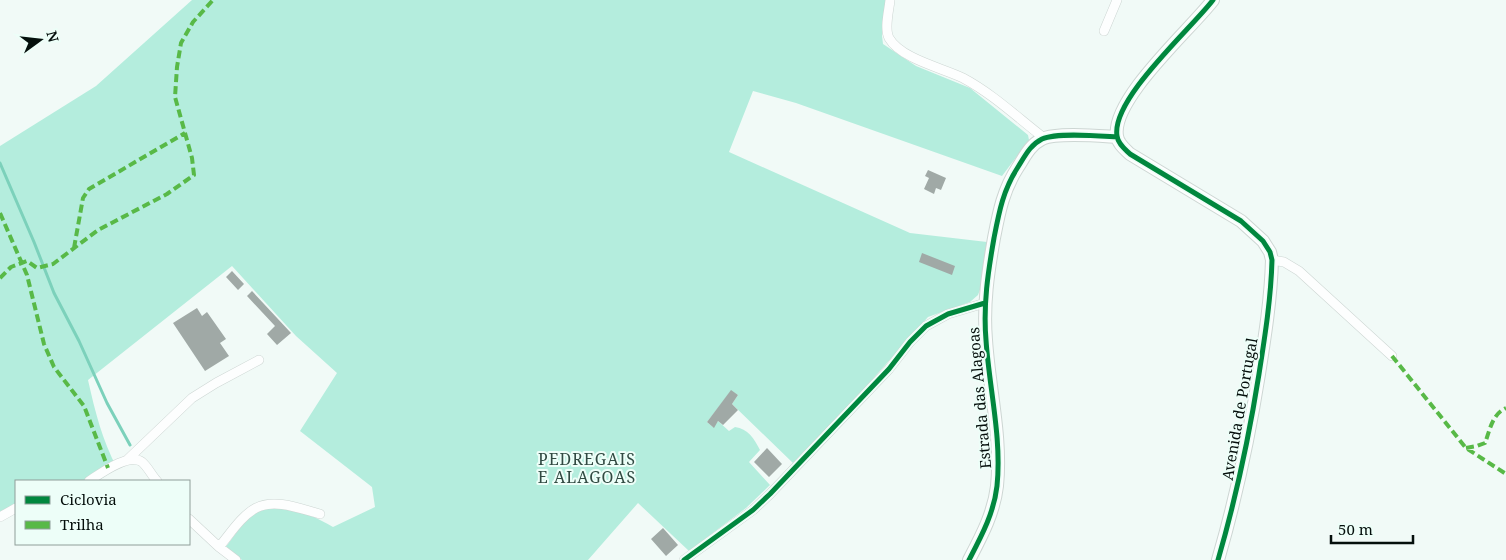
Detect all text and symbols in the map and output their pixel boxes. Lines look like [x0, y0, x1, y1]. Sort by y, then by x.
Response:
north arrow [15, 15, 65, 65]
text: N [42, 29, 64, 44]
street label: Estrada das Alagoas [963, 326, 995, 470]
street label: Avenida de Portugal [1217, 336, 1261, 482]
district label: PEDREGAIS E ALAGOAS [538, 448, 636, 488]
legend [15, 480, 190, 545]
text: Ciclovia [60, 489, 117, 509]
scale bar [1331, 512, 1414, 544]
text: Trilha [60, 514, 104, 534]
text: 50 m [1338, 519, 1373, 539]

